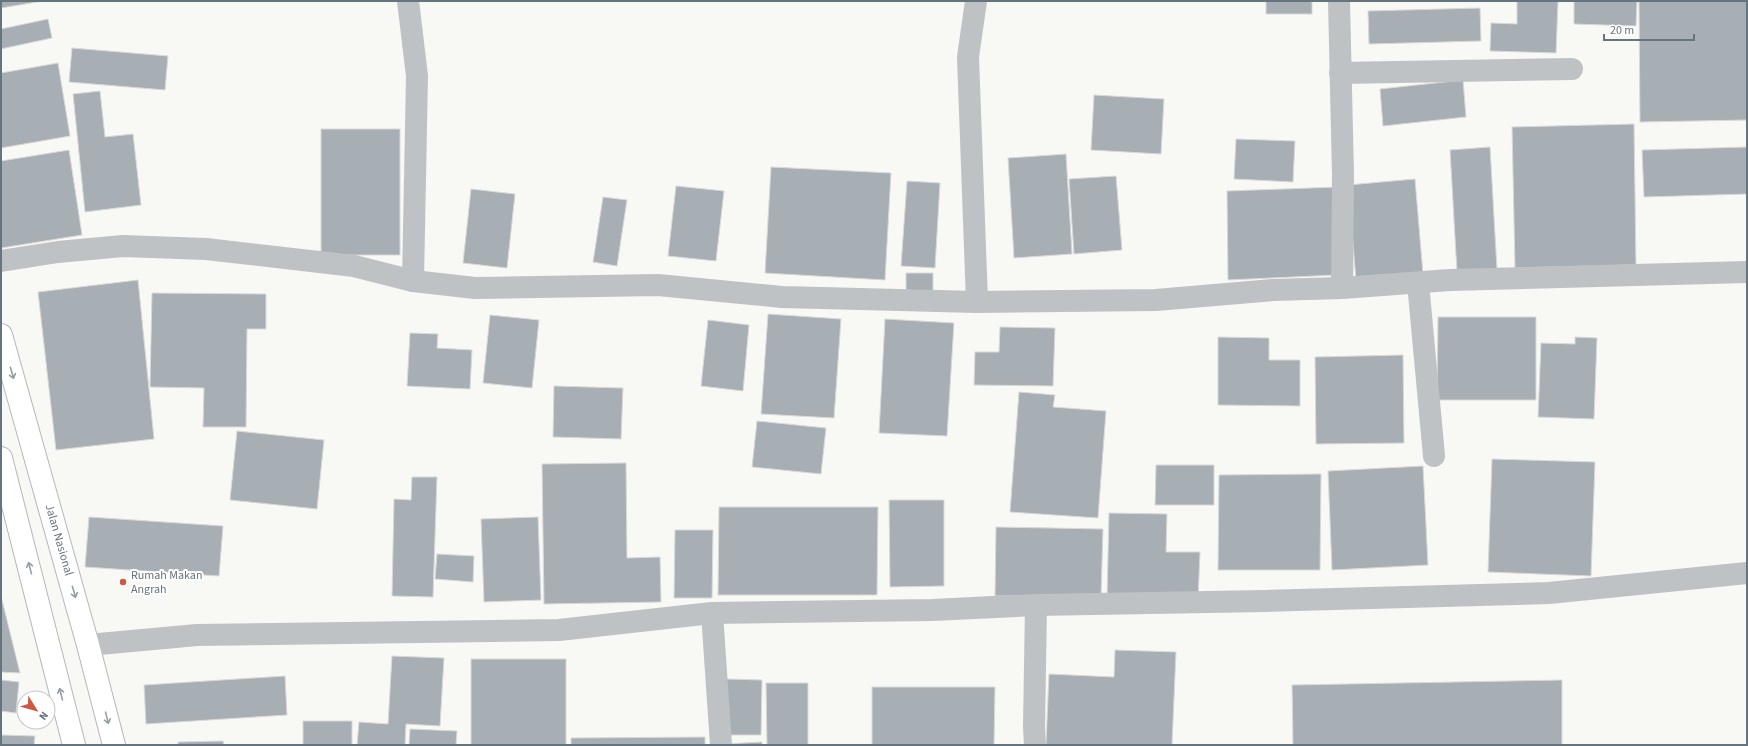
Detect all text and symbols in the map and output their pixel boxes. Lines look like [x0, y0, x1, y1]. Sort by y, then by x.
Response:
scale bar [1604, 16, 1694, 42]
text: 20 m [1610, 22, 1634, 39]
one-way arrow [9, 366, 16, 379]
street label: Jalan Nasional [41, 502, 77, 578]
one-way arrow [25, 561, 33, 574]
place label: Rumah Makan Angrah [131, 567, 203, 598]
marker: Rumah Makan Angrah [118, 577, 128, 587]
one-way arrow [70, 585, 78, 598]
one-way arrow [57, 687, 65, 700]
north arrow [16, 690, 56, 730]
text: N [35, 708, 52, 723]
one-way arrow [104, 711, 111, 724]

